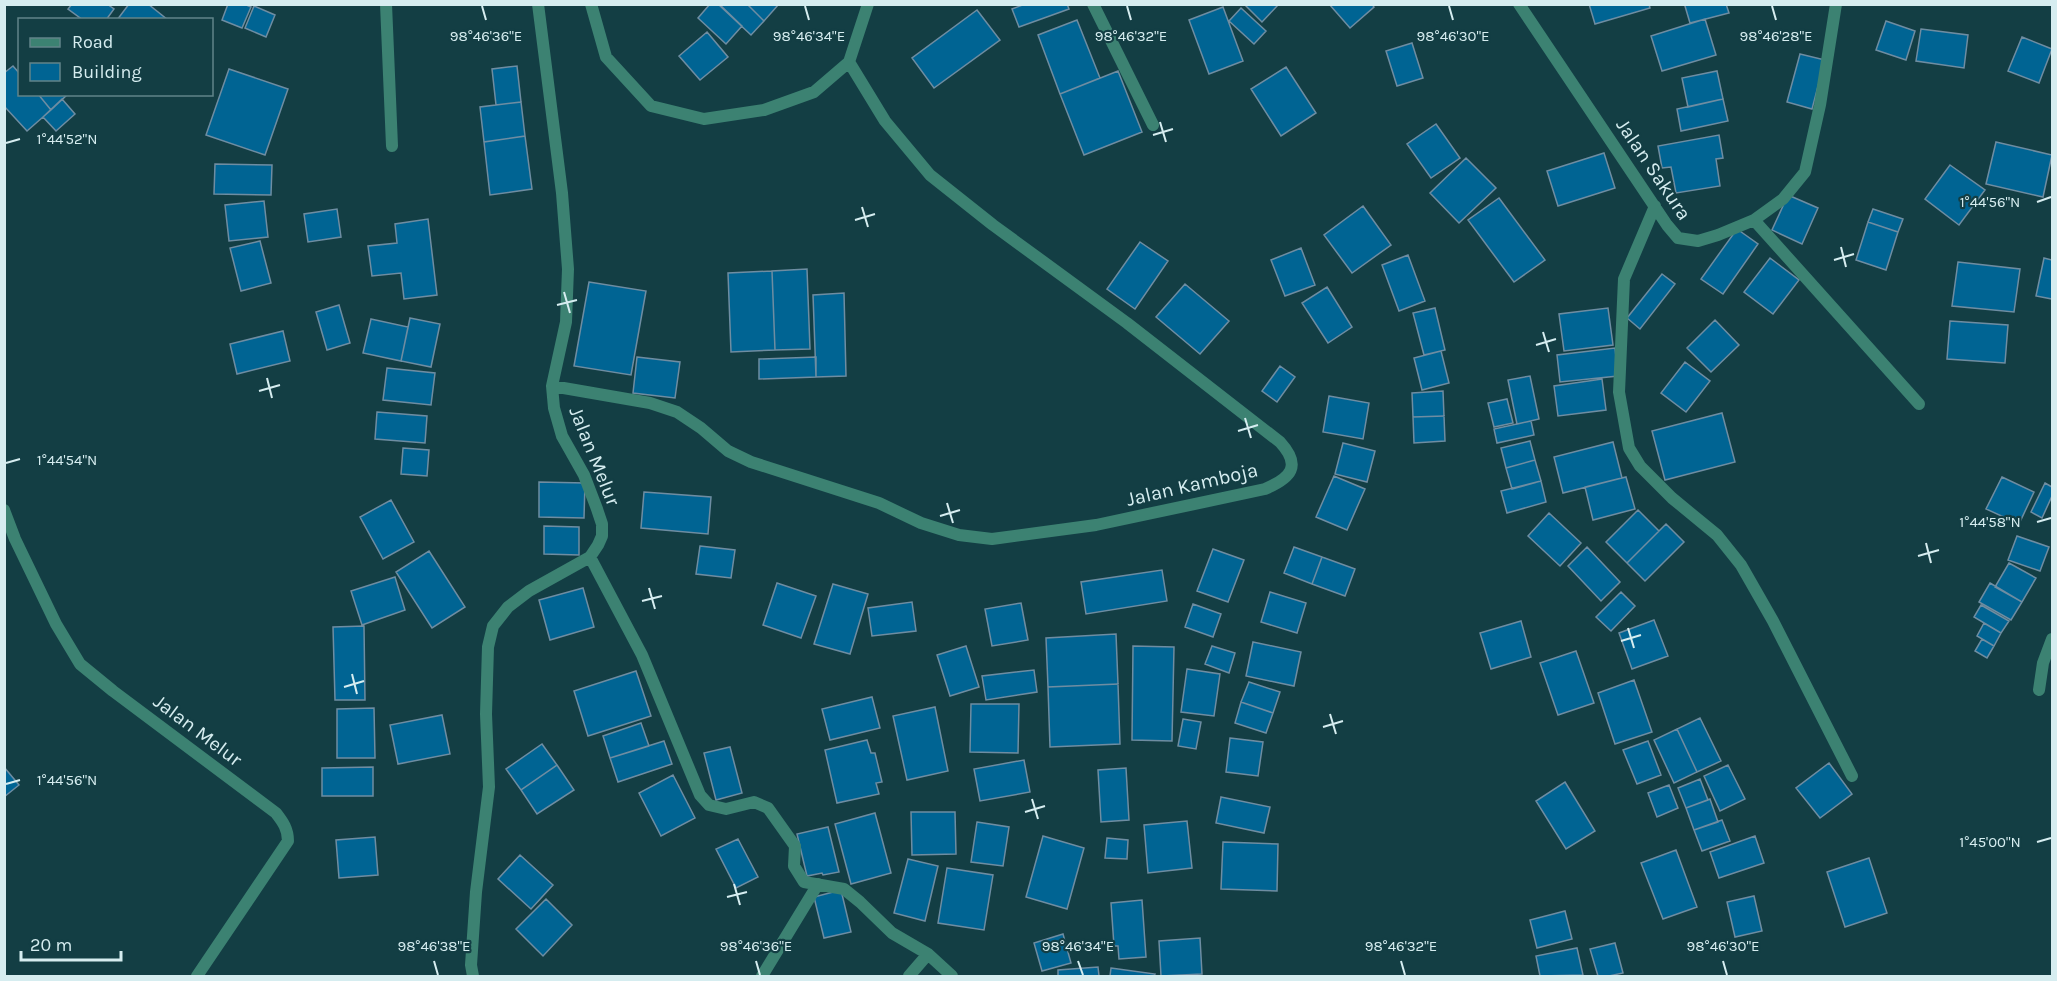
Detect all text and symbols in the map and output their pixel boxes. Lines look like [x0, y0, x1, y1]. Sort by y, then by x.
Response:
legend [18, 18, 213, 96]
text: 98°46'36"E [450, 27, 522, 45]
text: 98°46'34"E [773, 27, 845, 45]
text: 98°46'32"E [1095, 27, 1167, 45]
text: 98°46'30"E [1417, 27, 1489, 45]
text: 98°46'28"E [1740, 27, 1812, 45]
text: Road [72, 31, 113, 53]
text: Building [72, 61, 142, 83]
street label: Jalan Sakura [1611, 114, 1696, 224]
text: 1°44'52"N [37, 130, 97, 148]
text: 1°44'56"N [1960, 193, 2020, 211]
street label: Jalan Melur [564, 403, 625, 510]
text: 1°44'54"N [37, 451, 97, 469]
street label: Jalan Kamboja [1124, 458, 1260, 511]
text: 1°44'58"N [1959, 513, 2021, 531]
street label: Jalan Melur [149, 690, 247, 772]
text: 1°44'56"N [37, 771, 97, 789]
text: 1°45'00"N [1959, 833, 2021, 851]
scale bar [21, 924, 122, 962]
text: 20 m [30, 934, 72, 956]
text: 98°46'38"E [397, 937, 471, 955]
text: 98°46'36"E [720, 937, 792, 955]
text: 98°46'34"E [1042, 937, 1114, 955]
text: 98°46'32"E [1365, 937, 1437, 955]
text: 98°46'30"E [1687, 937, 1759, 955]

